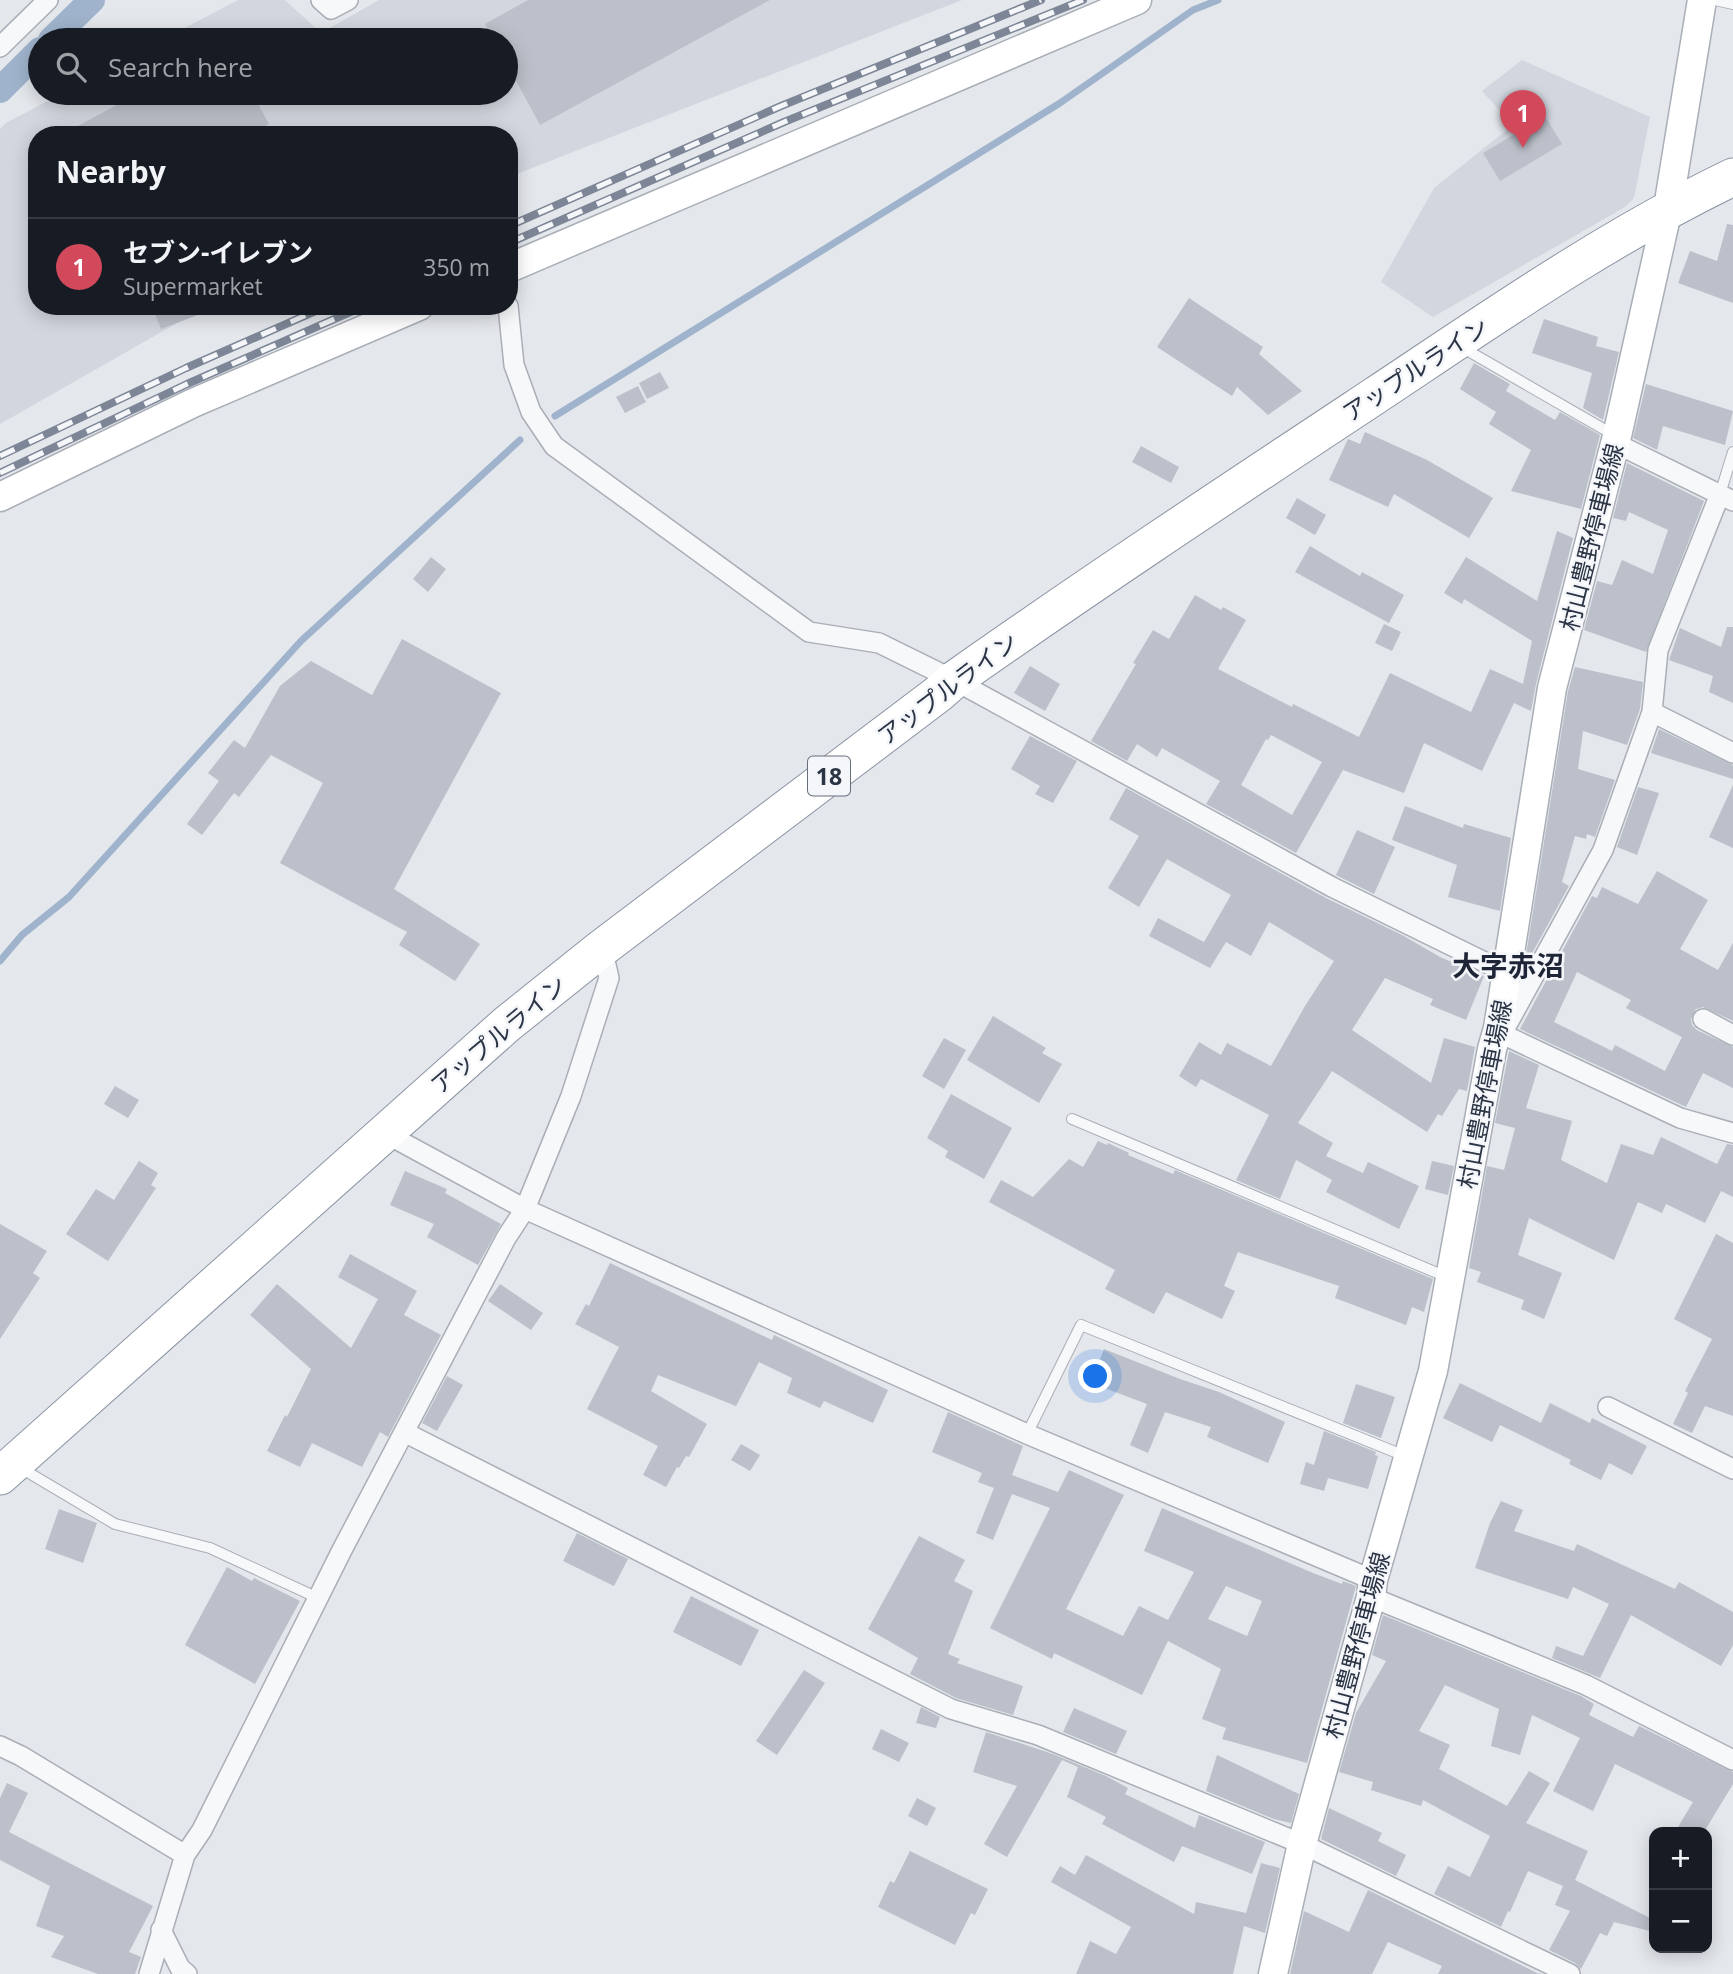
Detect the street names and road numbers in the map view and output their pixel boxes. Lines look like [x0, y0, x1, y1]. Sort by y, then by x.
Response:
street label: アップルライン [1336, 309, 1494, 429]
street label: 村山豊野停車場線 [1552, 440, 1630, 634]
street label: アップルライン [870, 624, 1024, 752]
road number: 18 [808, 756, 850, 796]
street label: アップルライン [423, 967, 573, 1101]
street label: 村山豊野停車場線 [1449, 997, 1519, 1191]
street label: 村山豊野停車場線 [1315, 1548, 1397, 1742]

